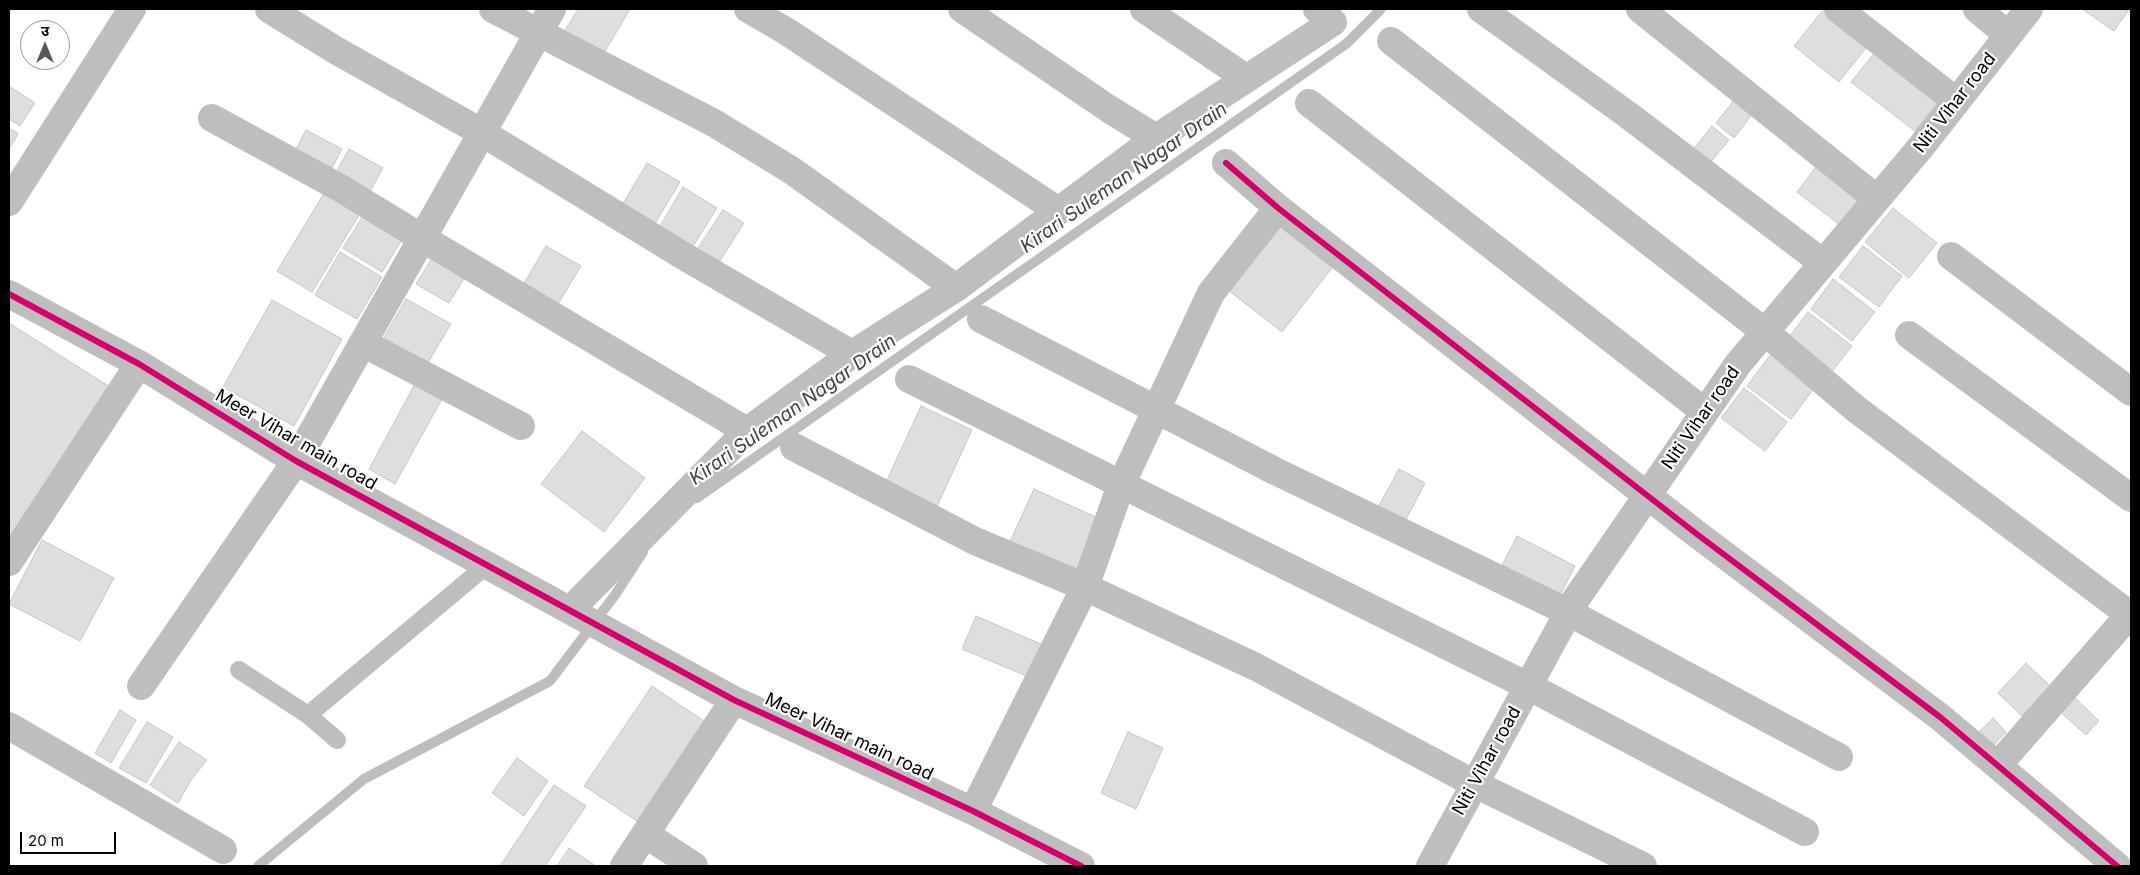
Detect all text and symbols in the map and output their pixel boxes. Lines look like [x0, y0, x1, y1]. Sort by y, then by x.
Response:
north arrow [20, 20, 70, 70]
text: उ [41, 22, 49, 39]
street label: Niti Vihar road [1909, 49, 2001, 157]
water label: Kirari Suleman Nagar Drain [1016, 98, 1232, 258]
water label: Kirari Suleman Nagar Drain [685, 330, 901, 490]
street label: Niti Vihar road [1657, 362, 1745, 474]
street label: Meer Vihar main road [211, 385, 381, 495]
street label: Meer Vihar main road [762, 689, 936, 785]
street label: Niti Vihar road [1448, 703, 1526, 819]
scale bar [22, 822, 119, 854]
text: 20 m [28, 831, 64, 850]

